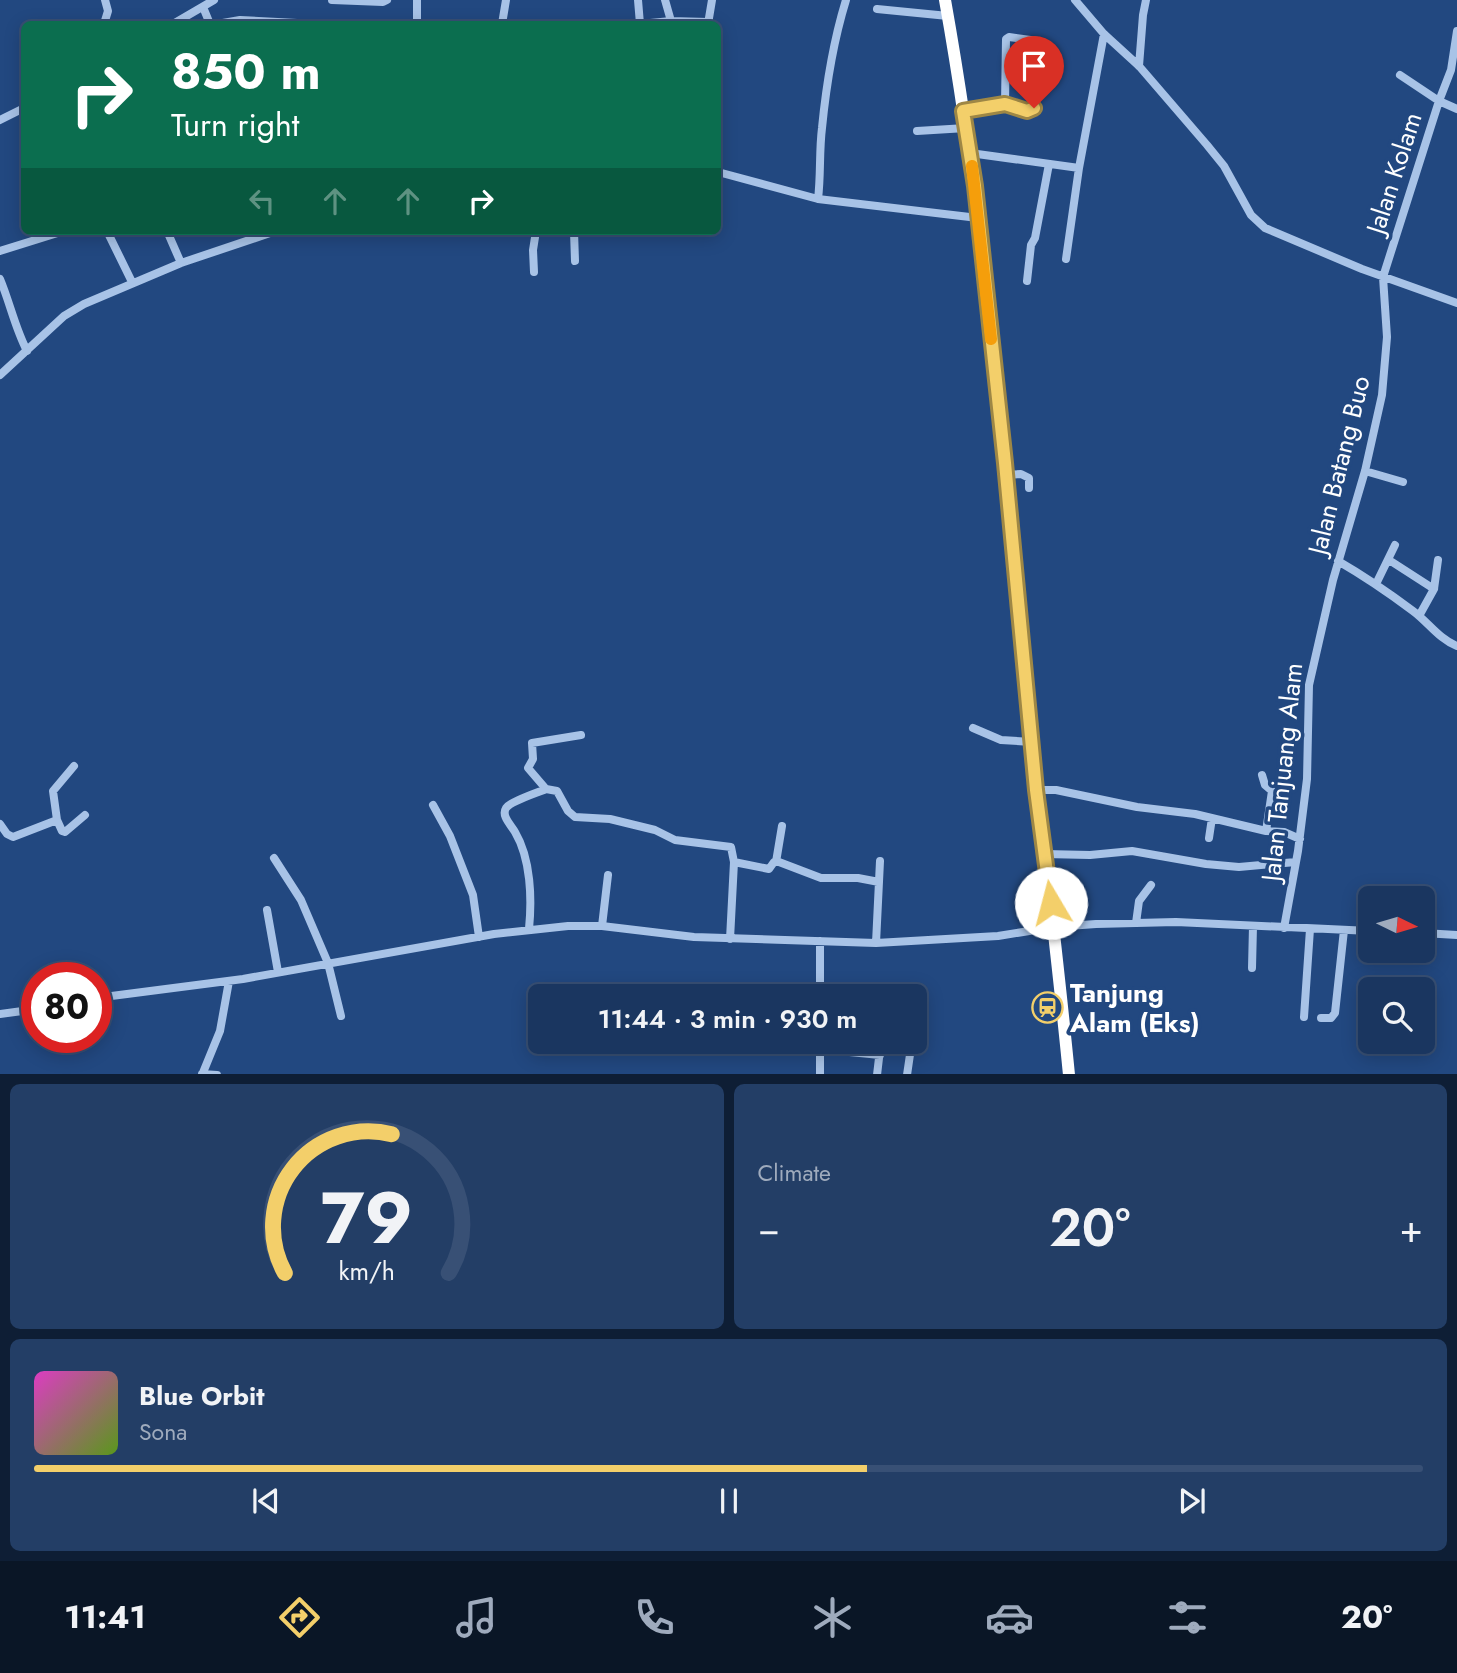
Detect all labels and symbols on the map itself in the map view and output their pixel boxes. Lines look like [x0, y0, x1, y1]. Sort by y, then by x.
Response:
pin [1004, 36, 1064, 108]
street label: Jalan Kolam [1356, 107, 1431, 241]
street label: Jalan Batang Buo [1298, 372, 1380, 561]
street label: Jalan Tanjuang Alam [1251, 661, 1312, 886]
position arrow [1014, 866, 1088, 940]
north arrow [1358, 886, 1435, 962]
speed limit sign: 80 [21, 962, 112, 1053]
place label: Tanjung Alam (Eks) [1069, 974, 1200, 1042]
station icon: Tanjung Alam (Eks) [1030, 991, 1064, 1025]

